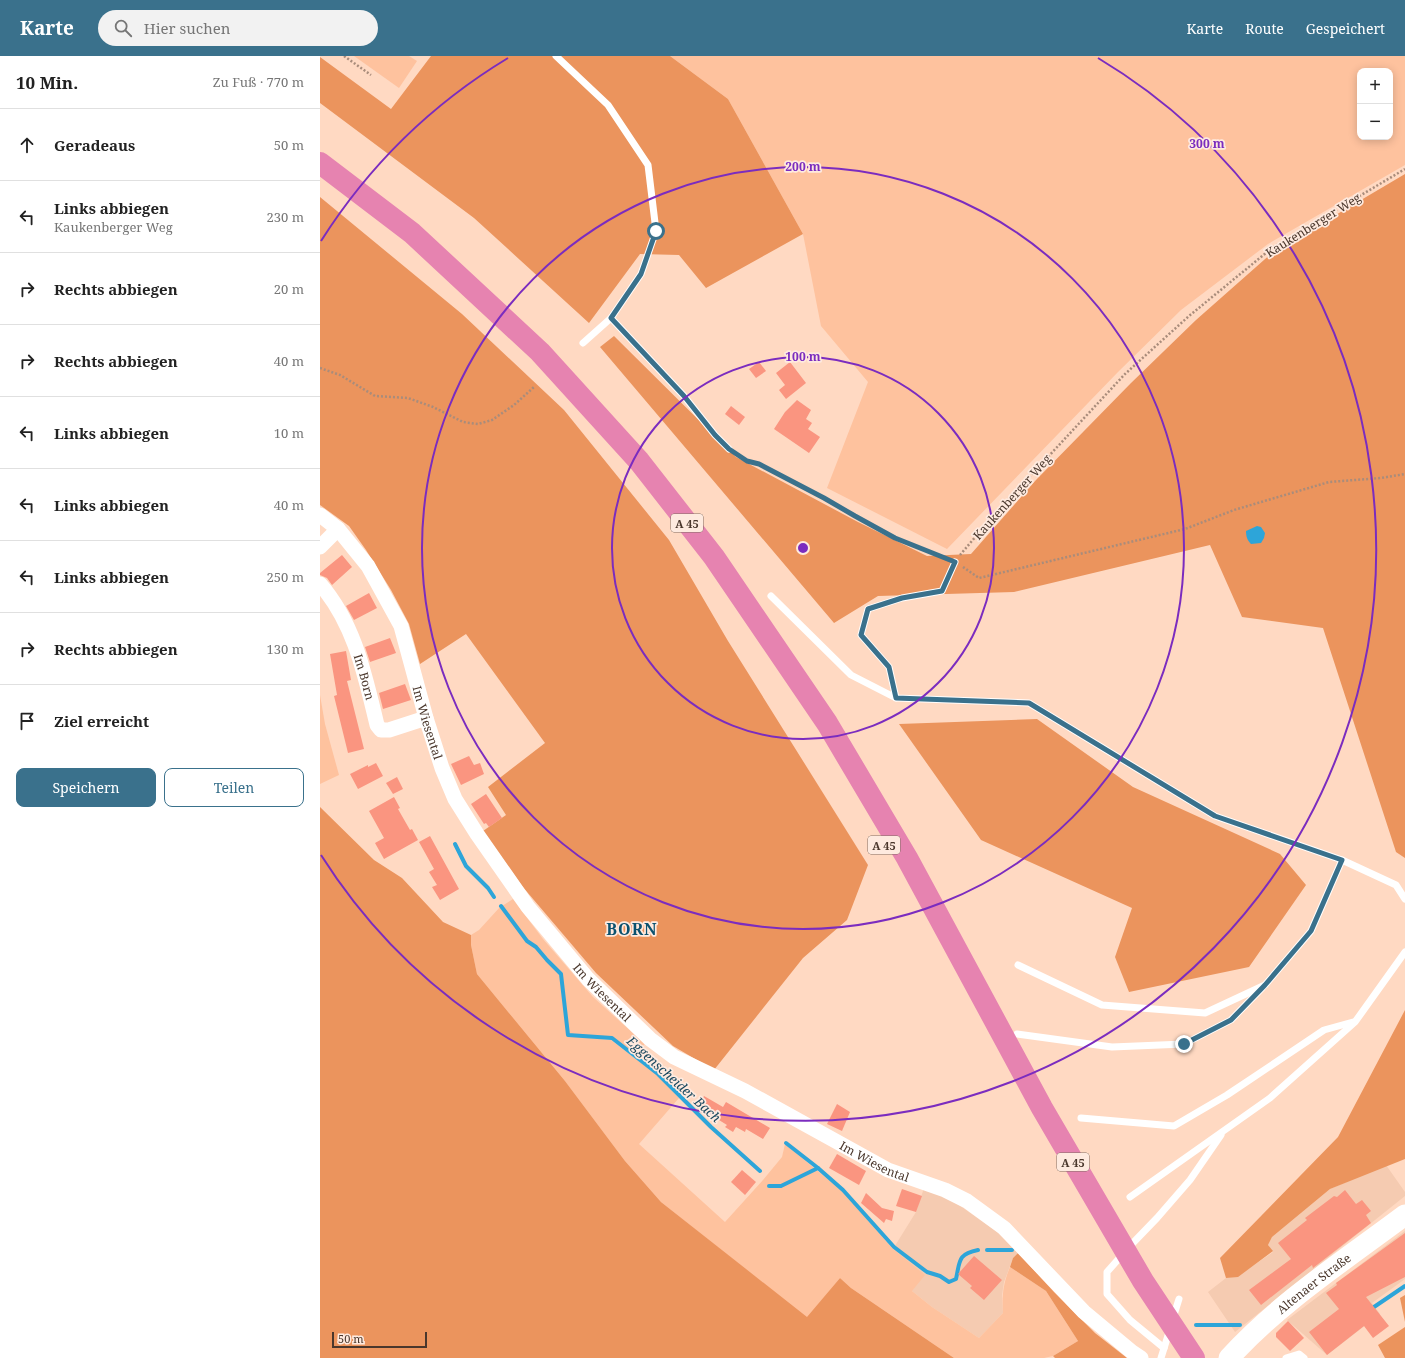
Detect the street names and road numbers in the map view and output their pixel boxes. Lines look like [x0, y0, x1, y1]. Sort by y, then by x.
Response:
street label: Kaukenberger Weg [1262, 188, 1364, 261]
street label: Kaukenberger Weg [969, 450, 1055, 543]
road number: A 45 [671, 514, 703, 532]
street label: Im Born [350, 652, 379, 702]
street label: Im Wiesental [409, 684, 447, 762]
road number: A 45 [868, 836, 900, 854]
street label: Im Wiesental [570, 959, 635, 1025]
street label: Im Wiesental [837, 1137, 912, 1185]
road number: A 45 [1057, 1153, 1089, 1171]
street label: Altenaer Straße [1273, 1249, 1354, 1317]

